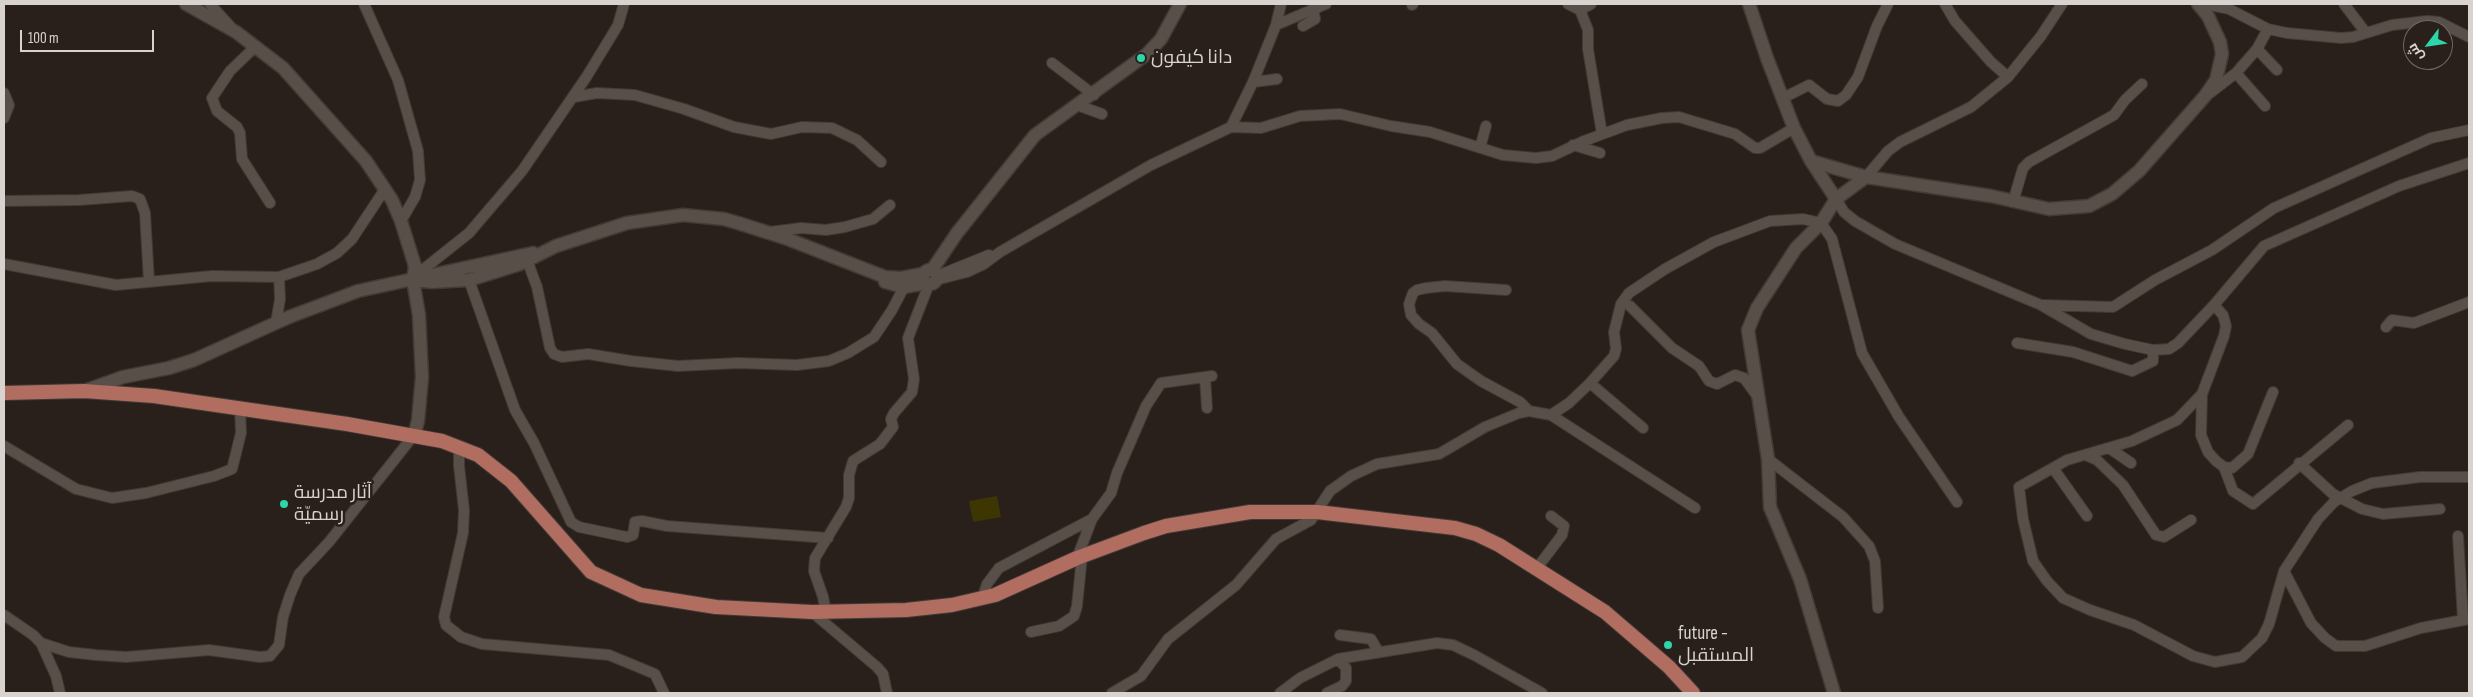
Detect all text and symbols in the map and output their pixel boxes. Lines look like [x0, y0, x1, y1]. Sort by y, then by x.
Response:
scale bar [22, 20, 156, 52]
north arrow [2403, 20, 2453, 70]
text: 100 m [28, 29, 59, 48]
text: ش [2404, 40, 2427, 65]
place label: دانا كيفون [1151, 47, 1232, 69]
marker: دانا كيفون [1135, 52, 1147, 64]
place label: آثار مدرسة رسميّة [294, 482, 372, 526]
marker: آثار مدرسة رسميّة [278, 498, 290, 510]
place label: future - المستقبل [1678, 623, 1754, 667]
marker: future - المستقبل [1662, 639, 1674, 651]

